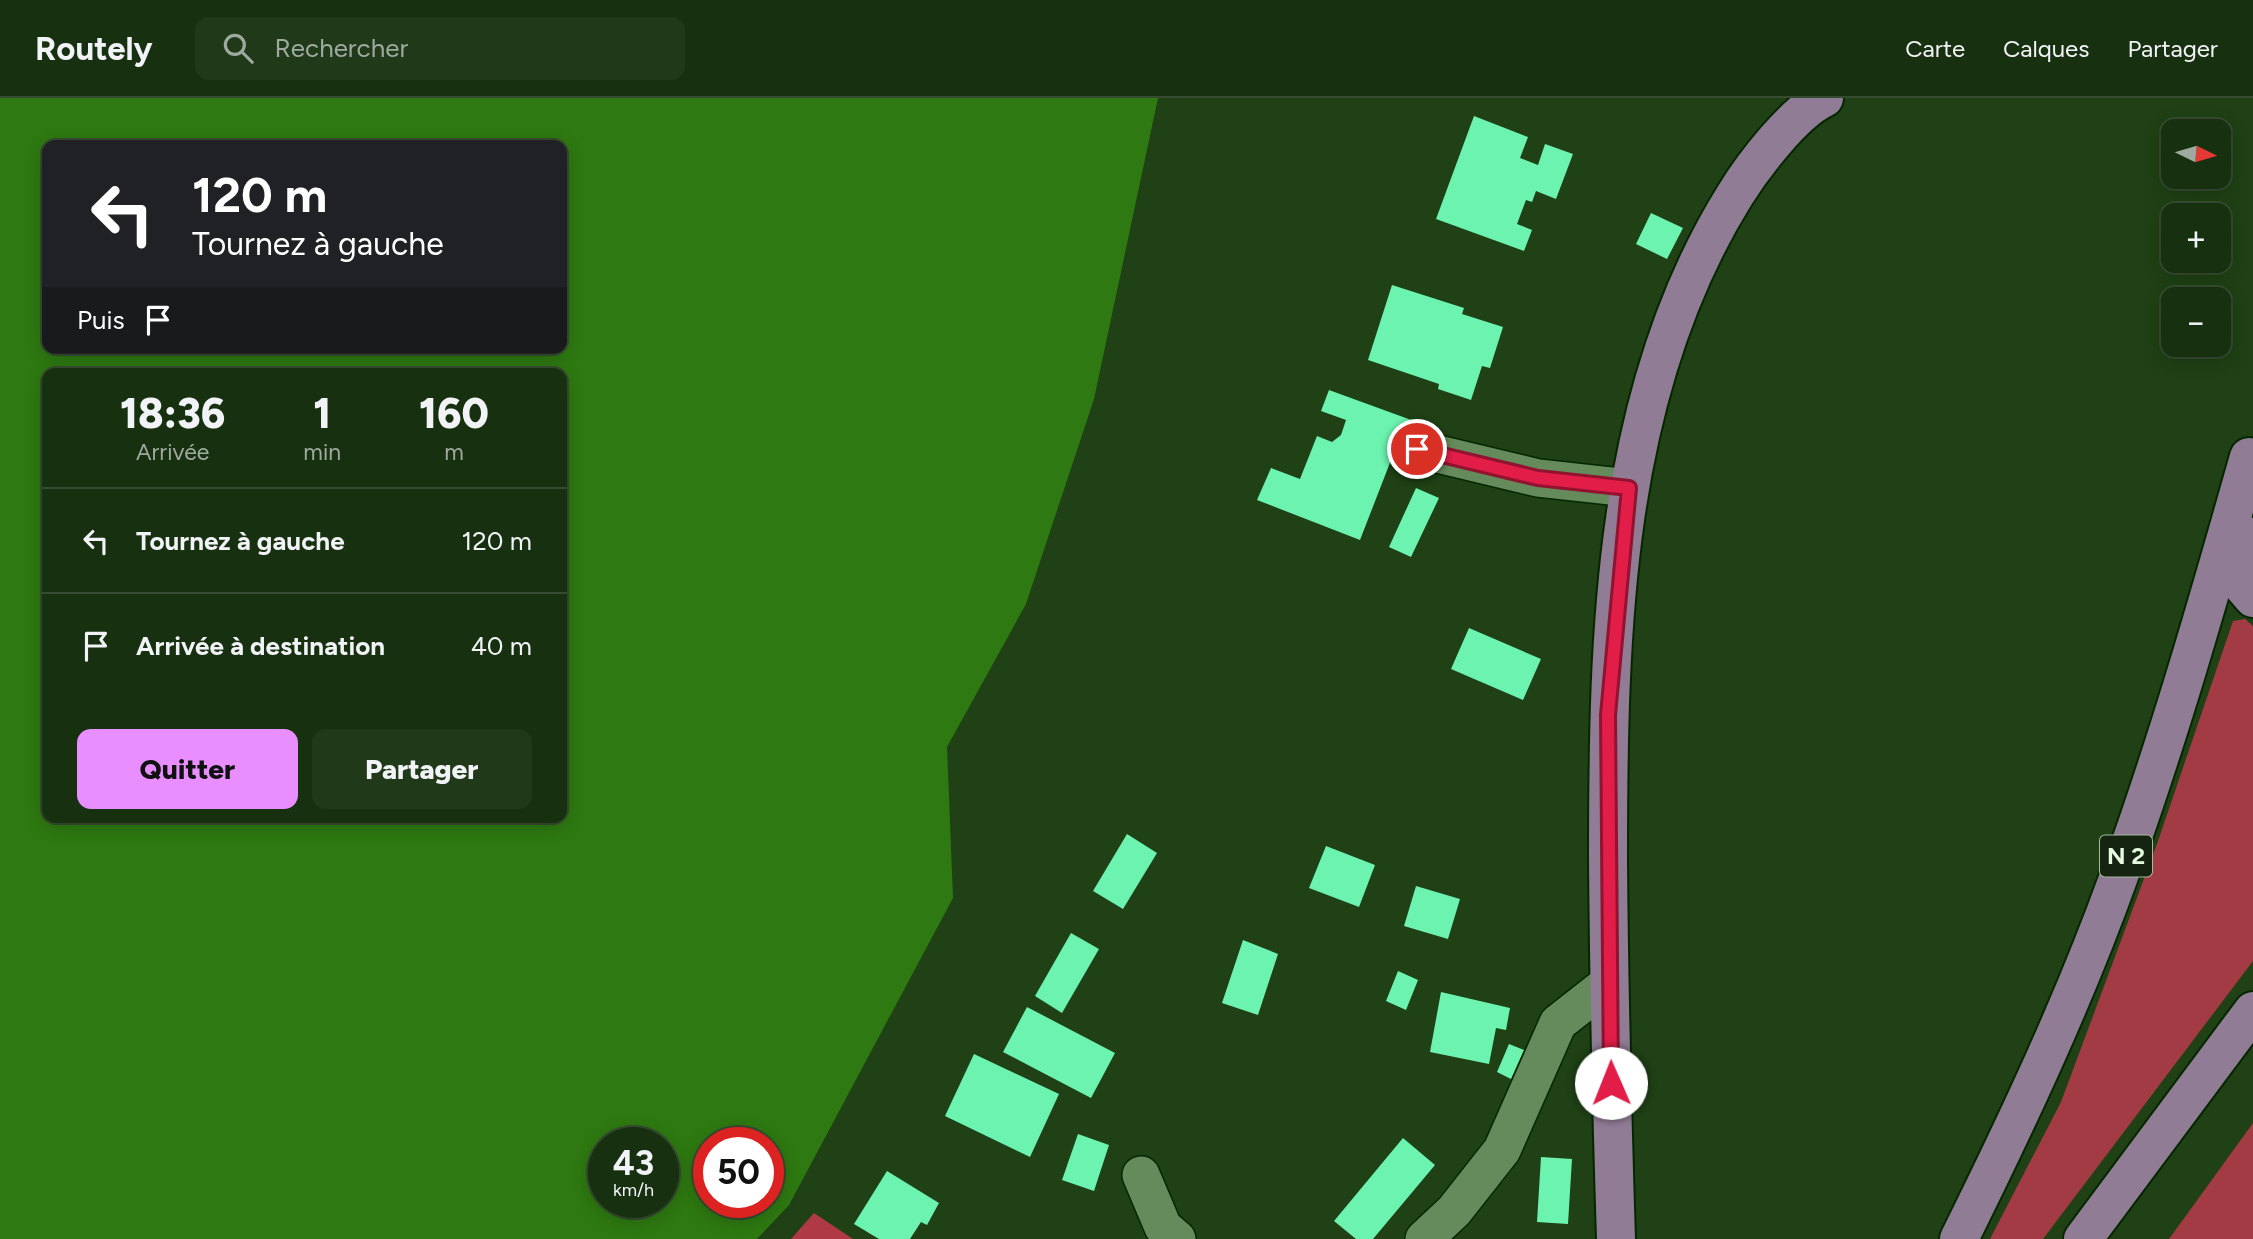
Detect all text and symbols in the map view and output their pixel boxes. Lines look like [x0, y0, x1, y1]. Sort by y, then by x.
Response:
search box [195, 17, 685, 80]
text: Routely [35, 29, 153, 68]
icon: search [219, 29, 257, 67]
text: Rechercher [275, 32, 408, 64]
text: Carte [1905, 34, 1965, 63]
text: Calques [2003, 34, 2089, 63]
text: Partager [2127, 34, 2218, 63]
north arrow [2161, 119, 2231, 189]
map controls [2161, 119, 2231, 357]
text: 120 m [192, 165, 327, 224]
icon: left [77, 168, 168, 259]
button: + [2161, 203, 2231, 273]
text: Tournez à gauche [192, 225, 444, 263]
button: − [2161, 287, 2231, 357]
icon: arrive [139, 301, 177, 339]
text: Puis [77, 304, 125, 336]
text: 18:36 [120, 388, 225, 439]
text: 1 [313, 388, 331, 439]
text: 160 [419, 388, 489, 439]
pin [1387, 419, 1447, 479]
icon: arrive [1398, 430, 1436, 468]
text: Arrivée [136, 438, 209, 466]
text: min [303, 438, 341, 466]
text: m [444, 438, 464, 466]
icon: left [77, 522, 115, 560]
text: Tournez à gauche [136, 525, 345, 557]
text: 120 m [462, 525, 532, 557]
icon: arrive [77, 627, 115, 665]
text: Arrivée à destination [136, 630, 385, 662]
text: 40 m [471, 630, 532, 662]
button: Quitter [77, 729, 298, 809]
button: Partager [312, 729, 532, 809]
road number: N 2 [2100, 836, 2152, 876]
position arrow [1574, 1046, 1648, 1120]
speed limit sign: 50 [693, 1127, 784, 1218]
text: 43 [613, 1142, 654, 1184]
text: km/h [613, 1179, 654, 1201]

